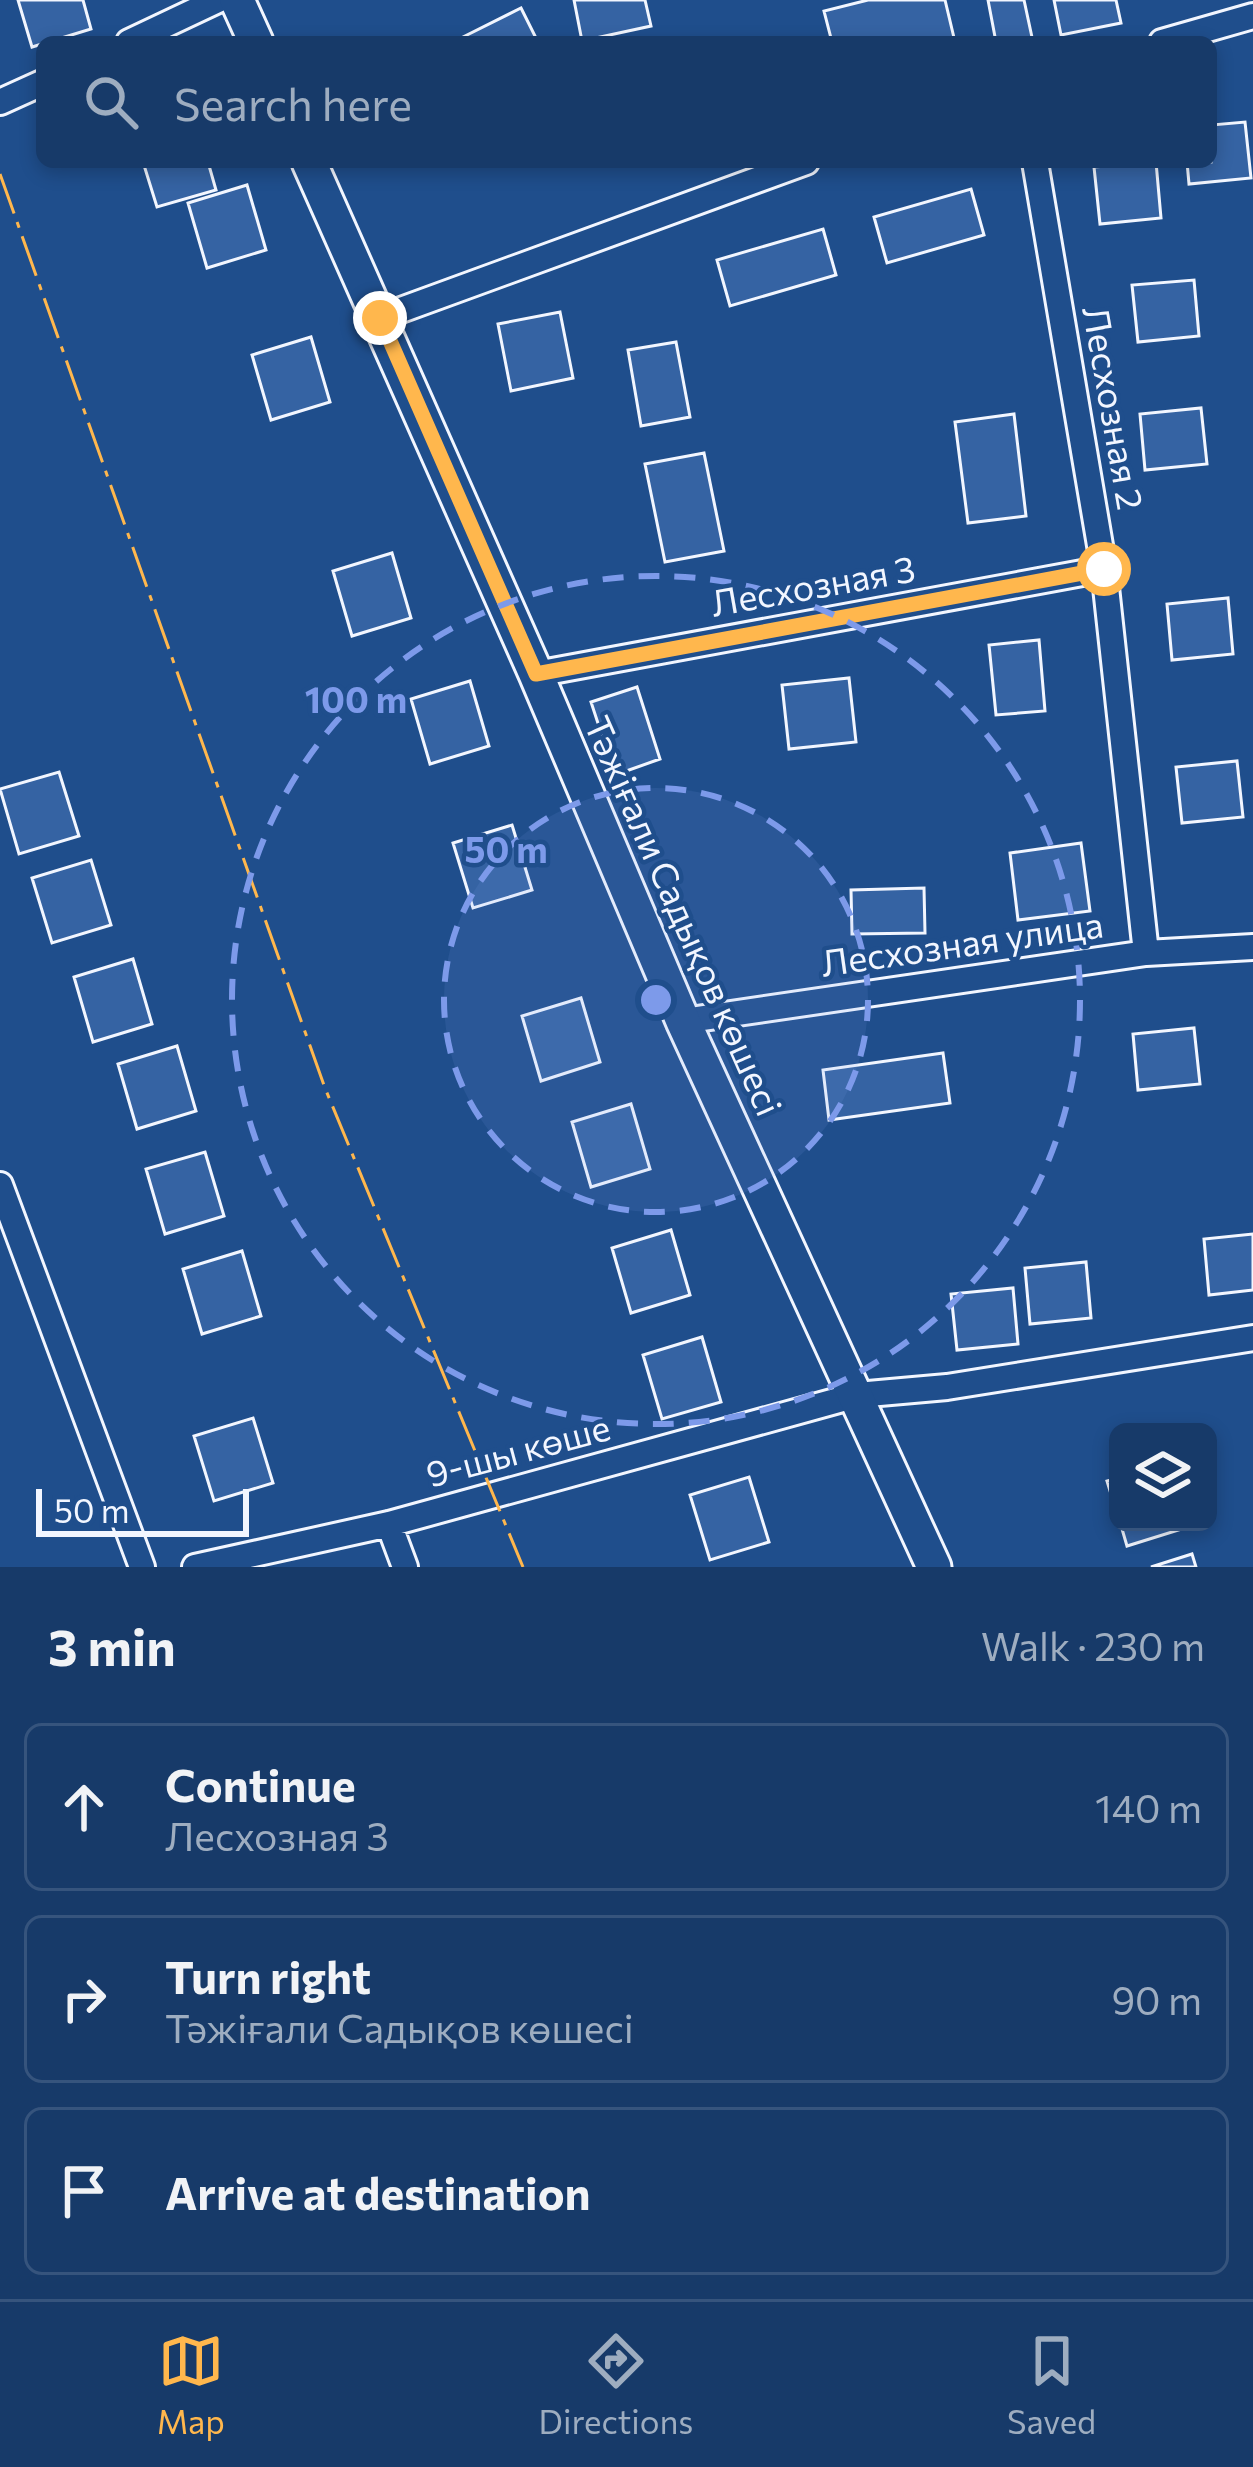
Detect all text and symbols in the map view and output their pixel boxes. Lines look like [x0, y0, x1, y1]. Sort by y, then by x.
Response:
search box [36, 36, 1217, 168]
icon: search [78, 69, 144, 135]
text: Search here [174, 75, 412, 130]
route end [353, 291, 407, 345]
street label: Лесхозная 2 [1075, 302, 1155, 513]
route start [1077, 542, 1131, 596]
street label: Лесхозная 3 [707, 544, 918, 624]
text: 100 m [305, 676, 407, 720]
street label: Тәжіғали Садықов көшесі [577, 709, 793, 1122]
text: 50 m [464, 826, 548, 870]
street label: Лесхозная улица [818, 900, 1106, 984]
centre of rings [635, 979, 677, 1021]
street label: 9-шы көше [421, 1403, 614, 1495]
map controls [1109, 1423, 1217, 1531]
button: layers [1109, 1423, 1217, 1531]
scale bar [36, 1483, 249, 1536]
text: 50 m [54, 1489, 130, 1530]
text: 3 min [48, 1614, 176, 1677]
text: Walk · 230 m [981, 1621, 1205, 1669]
text: Continue [165, 1756, 356, 1811]
icon: ahead [51, 1774, 117, 1840]
text: 140 m [1095, 1783, 1202, 1831]
text: Лесхозная 3 [165, 1811, 389, 1859]
text: Turn right [165, 1948, 371, 2003]
icon: right [51, 1966, 117, 2032]
text: 90 m [1111, 1975, 1202, 2023]
text: Тәжіғали Садықов көшесі [165, 2003, 634, 2051]
icon: arrive [51, 2158, 117, 2224]
text: Arrive at destination [165, 2164, 591, 2219]
tab: Map [157, 2328, 225, 2441]
tab: Directions [539, 2328, 693, 2441]
tab: Saved [1007, 2328, 1096, 2441]

